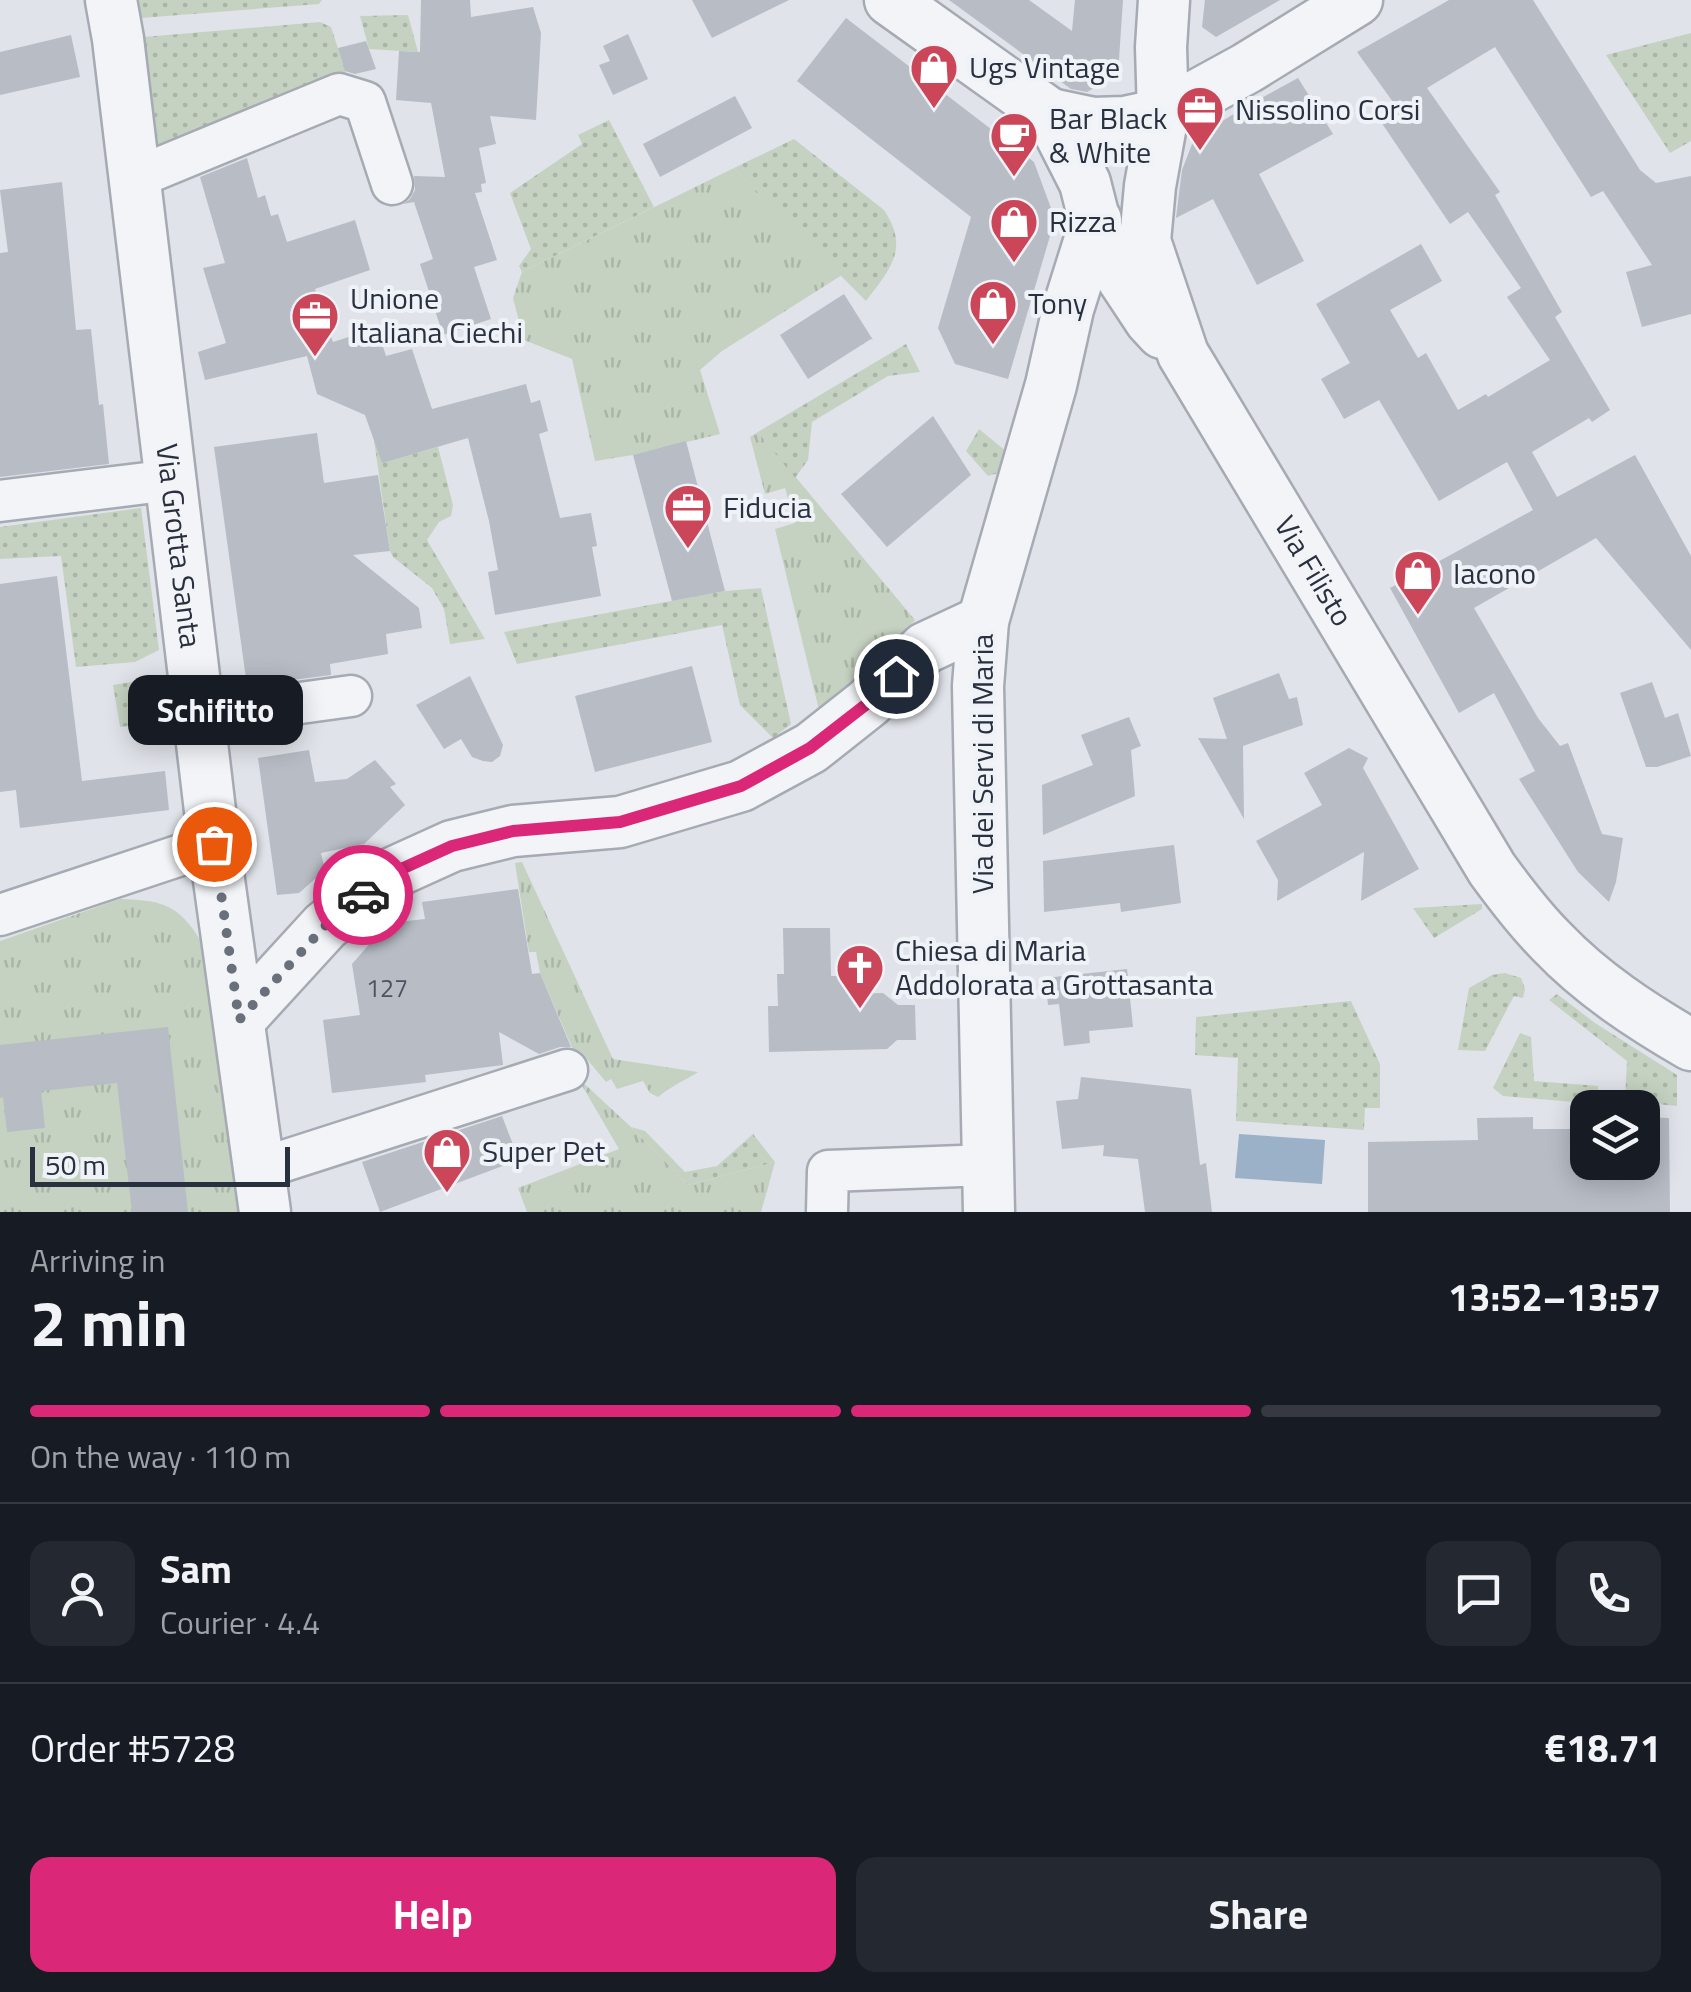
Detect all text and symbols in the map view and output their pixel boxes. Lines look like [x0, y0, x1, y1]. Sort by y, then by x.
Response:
shop icon: Ugs Vintage [908, 42, 960, 110]
place label: Ugs Vintage [969, 44, 1120, 90]
office icon: Nissolino Corsi [1174, 84, 1226, 152]
place label: Nissolino Corsi [1235, 86, 1420, 132]
place label: Bar Black & White [1049, 95, 1167, 175]
cafe icon: Bar Black & White [988, 110, 1040, 178]
shop icon: Rizza [988, 196, 1040, 264]
place label: Rizza [1049, 198, 1116, 244]
place label: Unione Italiana Ciechi [350, 275, 523, 355]
shop icon: Tony [967, 278, 1019, 346]
place label: Tony [1028, 280, 1087, 326]
office icon: Unione Italiana Ciechi [289, 290, 341, 358]
street label: Via Grotta Santa [144, 441, 214, 650]
office icon: Fiducia [662, 482, 714, 550]
place label: Fiducia [723, 484, 812, 530]
street label: Via Filisto [1263, 507, 1365, 635]
shop icon: Iacono [1392, 548, 1444, 616]
place label: Iacono [1453, 550, 1536, 596]
pin [854, 634, 939, 719]
street label: Via dei Servi di Maria [959, 634, 1005, 894]
icon: home [869, 649, 924, 704]
callout: Schifitto [126, 674, 302, 744]
text: Schifitto [157, 686, 274, 734]
pin [172, 802, 257, 887]
icon: bag [187, 817, 242, 872]
courier [313, 845, 413, 945]
icon: car [336, 868, 391, 923]
place label: Chiesa di Maria Addolorata a Grottasanta [895, 927, 1213, 1007]
church icon: Chiesa di Maria Addolorata a Grottasanta [834, 942, 886, 1010]
house number: 127 [366, 969, 408, 1007]
map controls [1570, 1090, 1660, 1180]
button: layers [1570, 1090, 1660, 1180]
shop icon: Super Pet [421, 1126, 473, 1194]
place label: Super Pet [482, 1128, 606, 1174]
scale bar [30, 1142, 290, 1186]
text: 50 m [45, 1143, 106, 1186]
text: Arriving in [30, 1236, 166, 1284]
text: 13:52–13:57 [1448, 1268, 1661, 1326]
text: 2 min [30, 1272, 188, 1371]
text: On the way · 110 m [30, 1432, 291, 1480]
text: Sam [160, 1540, 232, 1598]
button: person [30, 1541, 135, 1646]
button: chat [1426, 1541, 1531, 1646]
button: phone [1556, 1541, 1661, 1646]
text: Courier · 4.4 [160, 1598, 320, 1646]
text: Order #5728 [30, 1719, 235, 1777]
text: €18.71 [1545, 1719, 1661, 1777]
button: Help [30, 1857, 836, 1972]
button: Share [856, 1857, 1661, 1972]

